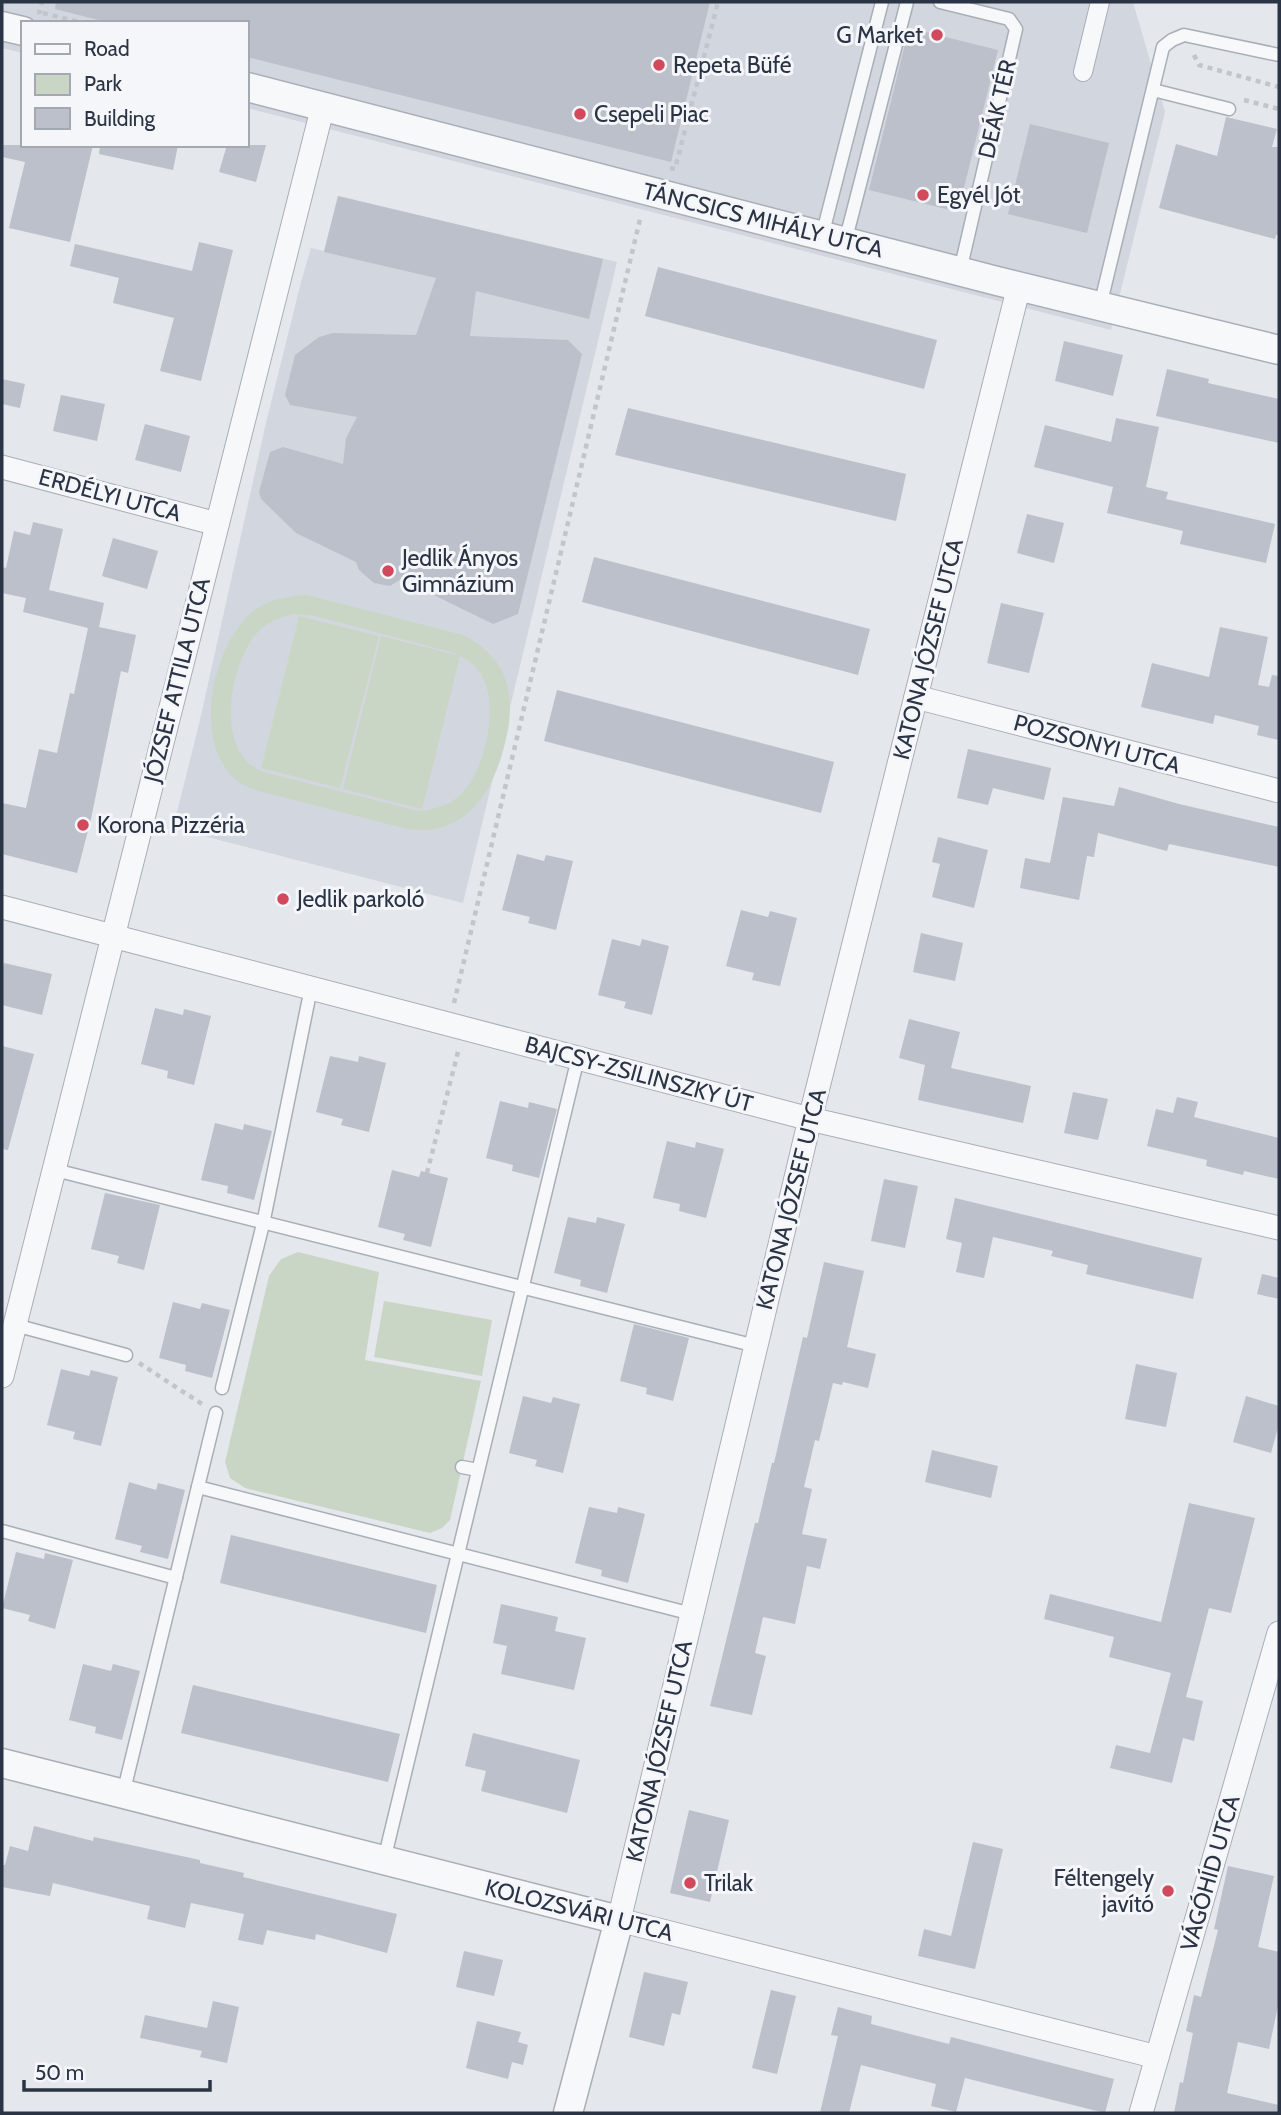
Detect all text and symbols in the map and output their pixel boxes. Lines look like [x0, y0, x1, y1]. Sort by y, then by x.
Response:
legend [21, 21, 248, 147]
place label: G Market [836, 21, 923, 49]
marker: G Market [929, 27, 945, 43]
text: Road [84, 36, 130, 61]
place label: Repeta Büfé [673, 51, 792, 79]
street label: DEÁK TÉR [971, 56, 1022, 161]
marker: Repeta Büfé [651, 57, 667, 73]
text: Park [84, 71, 122, 96]
place label: Csepeli Piac [594, 100, 709, 128]
text: Building [84, 106, 156, 131]
marker: Csepeli Piac [572, 106, 588, 122]
street label: TÁNCSICS MIHÁLY UTCA [640, 176, 886, 263]
place label: Egyél Jót [937, 181, 1021, 209]
marker: Egyél Jót [915, 187, 931, 203]
street label: ERDÉLYI UTCA [36, 462, 184, 527]
street label: KATONA JÓZSEF UTCA [887, 536, 969, 762]
place label: Jedlik Ányos Gimnázium [401, 543, 518, 598]
marker: Jedlik Ányos Gimnázium [380, 563, 396, 579]
street label: JÓZSEF ATTILA UTCA [138, 575, 216, 786]
street label: POZSONYI UTCA [1011, 708, 1183, 780]
place label: Korona Pizzéria [97, 811, 245, 839]
marker: Korona Pizzéria [75, 817, 91, 833]
place label: Jedlik parkoló [296, 885, 424, 913]
marker: Jedlik parkoló [275, 891, 291, 907]
street label: BAJCSY-ZSILINSZKY ÚT [522, 1029, 756, 1118]
street label: KATONA JÓZSEF UTCA [750, 1086, 832, 1312]
street label: KATONA JÓZSEF UTCA [620, 1637, 698, 1865]
street label: VÁGÓHÍD UTCA [1173, 1792, 1246, 1954]
place label: Féltengely javító [1053, 1864, 1154, 1918]
place label: Trilak [704, 1869, 754, 1897]
street label: KOLOZSVÁRI UTCA [482, 1872, 676, 1947]
marker: Trilak [682, 1875, 698, 1891]
marker: Féltengely javító [1160, 1883, 1176, 1899]
scale bar [24, 2048, 210, 2092]
text: 50 m [35, 2060, 84, 2085]

